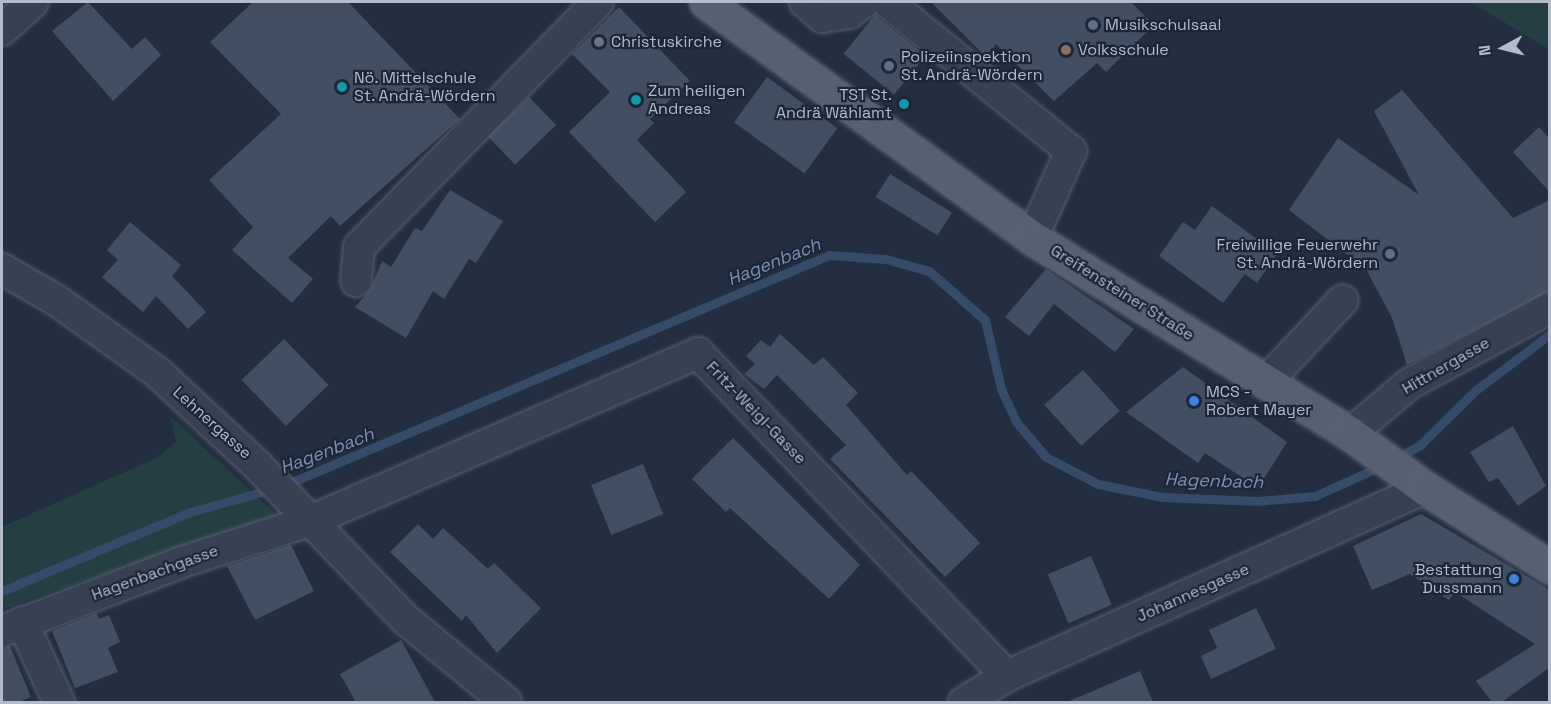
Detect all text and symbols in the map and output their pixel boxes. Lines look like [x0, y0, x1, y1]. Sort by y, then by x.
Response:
place label: Musikschulsaal [1105, 15, 1221, 35]
marker: Musikschulsaal [1086, 18, 1100, 32]
north arrow [1473, 18, 1533, 78]
place label: Christuskirche [611, 32, 722, 52]
marker: Christuskirche [592, 35, 606, 49]
place label: Volksschule [1078, 40, 1169, 60]
marker: Volksschule [1059, 43, 1073, 57]
text: N [1474, 44, 1496, 57]
place label: Polizeiinspektion St. Andrä-Wördern [901, 47, 1043, 85]
marker: Polizeiinspektion St. Andrä-Wördern [882, 59, 896, 73]
place label: Nö. Mittelschule St. Andrä-Wördern [354, 68, 496, 106]
marker: Nö. Mittelschule St. Andrä-Wördern [335, 80, 349, 94]
place label: Zum heiligen Andreas [648, 81, 745, 119]
place label: TST St. Andrä Wählamt [776, 85, 892, 123]
marker: Zum heiligen Andreas [629, 93, 643, 107]
marker: TST St. Andrä Wählamt [897, 97, 911, 111]
water label: Hagenbach [724, 234, 824, 290]
place label: Freiwillige Feuerwehr St. Andrä-Wördern [1217, 235, 1378, 273]
street label: Greifensteiner Straße [1047, 241, 1197, 345]
marker: Freiwillige Feuerwehr St. Andrä-Wördern [1383, 247, 1397, 261]
street label: Hittnergasse [1399, 333, 1493, 399]
street label: Fritz-Weigl-Gasse [702, 358, 810, 468]
place label: MCS - Robert Mayer [1206, 382, 1311, 420]
street label: Lehnergasse [169, 383, 255, 463]
marker: MCS - Robert Mayer [1187, 394, 1201, 408]
water label: Hagenbach [277, 423, 377, 479]
water label: Hagenbach [1164, 468, 1264, 494]
street label: Hagenbachgasse [89, 541, 221, 605]
street label: Johannesgasse [1134, 560, 1252, 626]
place label: Bestattung Dussmann [1415, 560, 1502, 598]
marker: Bestattung Dussmann [1507, 572, 1521, 586]

